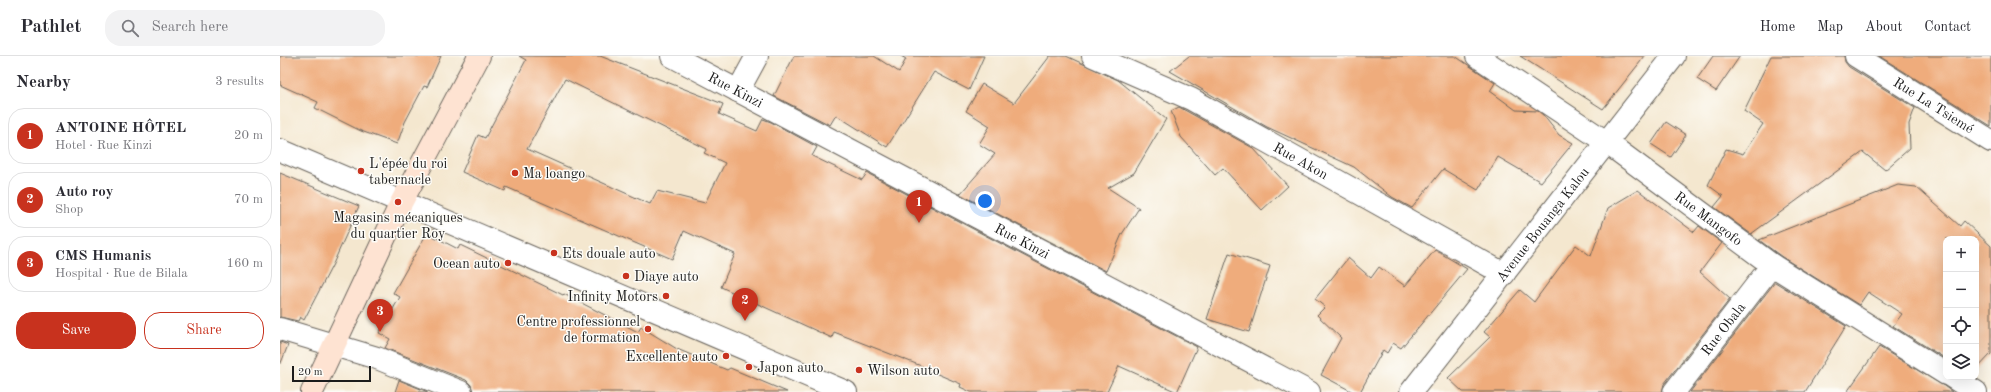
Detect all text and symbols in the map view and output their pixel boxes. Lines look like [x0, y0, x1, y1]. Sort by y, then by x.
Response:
search box [105, 10, 385, 46]
icon: search [119, 17, 141, 39]
text: Pathlet [20, 18, 81, 37]
text: Search here [151, 20, 228, 35]
text: Home [1760, 20, 1795, 34]
text: Map [1817, 20, 1843, 34]
text: About [1865, 20, 1902, 34]
text: Contact [1924, 20, 1971, 34]
street label: Rue Kinzi [706, 70, 765, 111]
text: Nearby [16, 74, 71, 91]
text: 3 results [215, 75, 264, 88]
street label: Rue La Tsiemé [1891, 75, 1976, 136]
text: ANTOINE HÔTEL [55, 121, 186, 136]
text: 1 [26, 129, 34, 142]
text: 20 m [234, 129, 263, 142]
text: Hotel · Rue Kinzi [55, 139, 152, 152]
street label: Rue Akon [1271, 141, 1331, 182]
place label: L'épée du roi tabernacle [369, 157, 448, 187]
street label: Avenue Bouanga Kalou [1494, 165, 1592, 285]
marker: L'épée du roi tabernacle [356, 166, 366, 176]
place label: Ma loango [523, 167, 585, 181]
marker: Ma loango [510, 168, 520, 178]
text: Auto roy [55, 185, 114, 200]
street label: Rue Mangofo [1672, 189, 1745, 249]
pin: 1 [906, 190, 932, 223]
your location [975, 191, 995, 211]
text: 2 [26, 193, 34, 206]
text: 70 m [234, 193, 263, 206]
marker: Magasins mécaniques du quartier Roy [393, 197, 403, 207]
text: Shop [55, 203, 83, 216]
place label: Magasins mécaniques du quartier Roy [333, 211, 463, 241]
street label: Rue Kinzi [992, 222, 1052, 262]
map controls [1943, 236, 1979, 380]
button: + [1943, 236, 1979, 272]
place label: Ets douale auto [562, 247, 656, 261]
marker: Ets douale auto [549, 248, 559, 258]
text: CMS Humanis [55, 249, 151, 264]
text: 3 [26, 257, 34, 270]
text: 160 m [226, 257, 263, 270]
place label: Ocean auto [433, 257, 500, 271]
marker: Ocean auto [503, 258, 513, 268]
text: Hospital · Rue de Bilala [55, 267, 188, 280]
place label: Diaye auto [634, 270, 699, 284]
marker: Diaye auto [621, 271, 631, 281]
button: − [1943, 272, 1979, 308]
pin: 2 [732, 288, 758, 321]
place label: Infinity Motors [568, 290, 658, 304]
marker: Infinity Motors [661, 291, 671, 301]
pin: 3 [367, 299, 393, 332]
street label: Rue Obala [1699, 300, 1748, 358]
button: locate [1943, 308, 1979, 344]
button: Save [16, 312, 136, 349]
button: Share [144, 312, 264, 349]
place label: Centre professionnel de formation [516, 315, 640, 345]
marker: Centre professionnel de formation [643, 324, 653, 334]
button: layers [1943, 344, 1979, 380]
place label: Excellente auto [626, 350, 718, 364]
marker: Excellente auto [721, 351, 731, 361]
place label: Japon auto [757, 361, 823, 375]
marker: Japon auto [744, 362, 754, 372]
scale bar [292, 364, 371, 383]
place label: Wilson auto [867, 364, 940, 378]
marker: Wilson auto [854, 365, 864, 375]
text: 20 m [298, 367, 323, 378]

